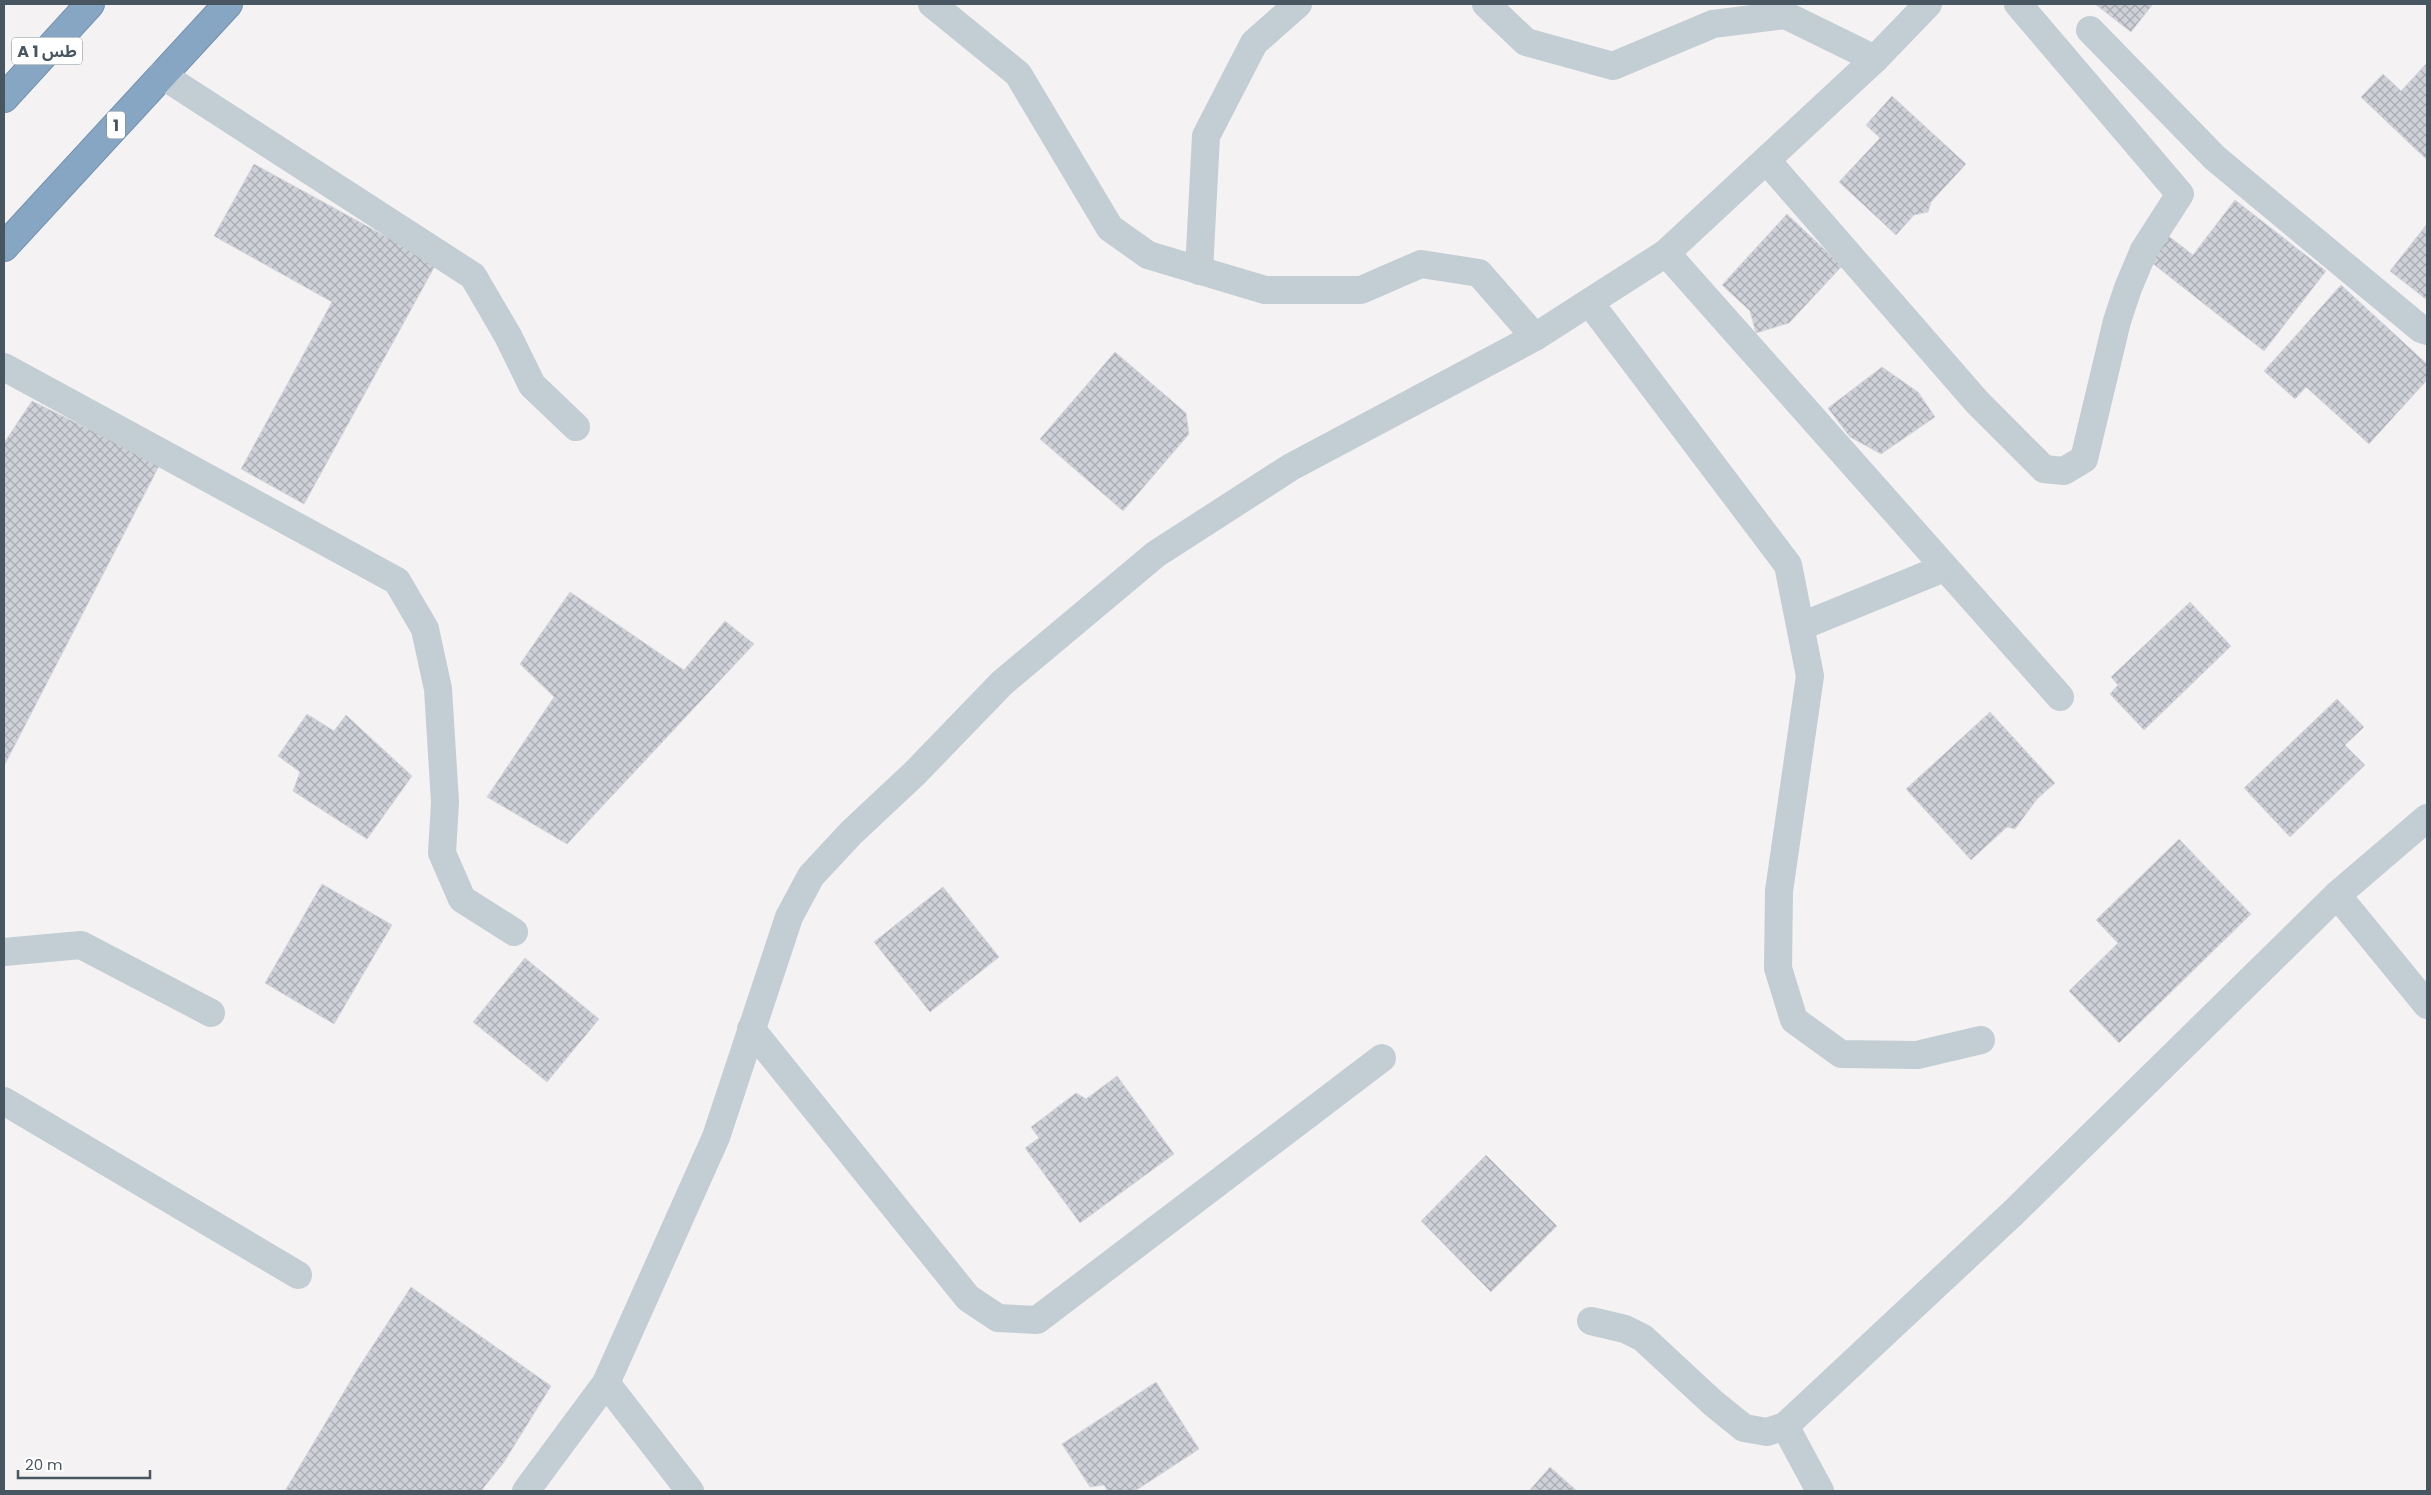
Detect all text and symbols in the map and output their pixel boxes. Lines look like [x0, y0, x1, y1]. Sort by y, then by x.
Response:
road number: A 1 طس [12, 37, 82, 64]
road number: 1 [107, 112, 125, 138]
scale bar [18, 1448, 150, 1480]
text: 20 m [25, 1454, 63, 1475]

